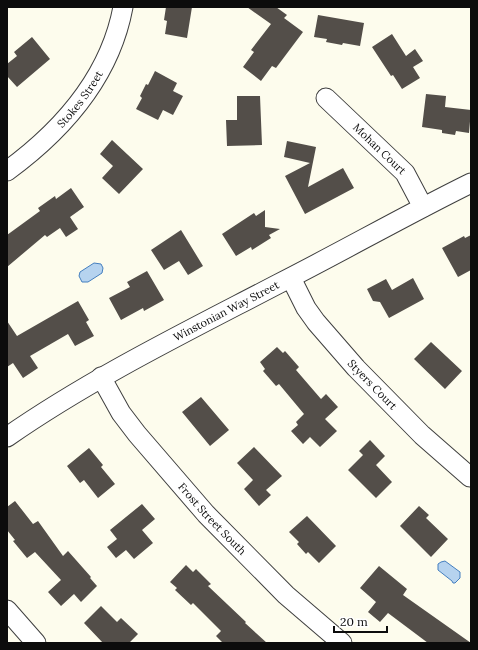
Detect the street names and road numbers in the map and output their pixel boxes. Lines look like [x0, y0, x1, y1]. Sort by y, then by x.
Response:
street label: Stokes Street [54, 67, 106, 131]
street label: Mohan Court [350, 120, 410, 178]
street label: Winstonian Way Street [171, 277, 282, 344]
street label: Styers Court [345, 357, 401, 413]
street label: Frost Street South [175, 480, 250, 558]

